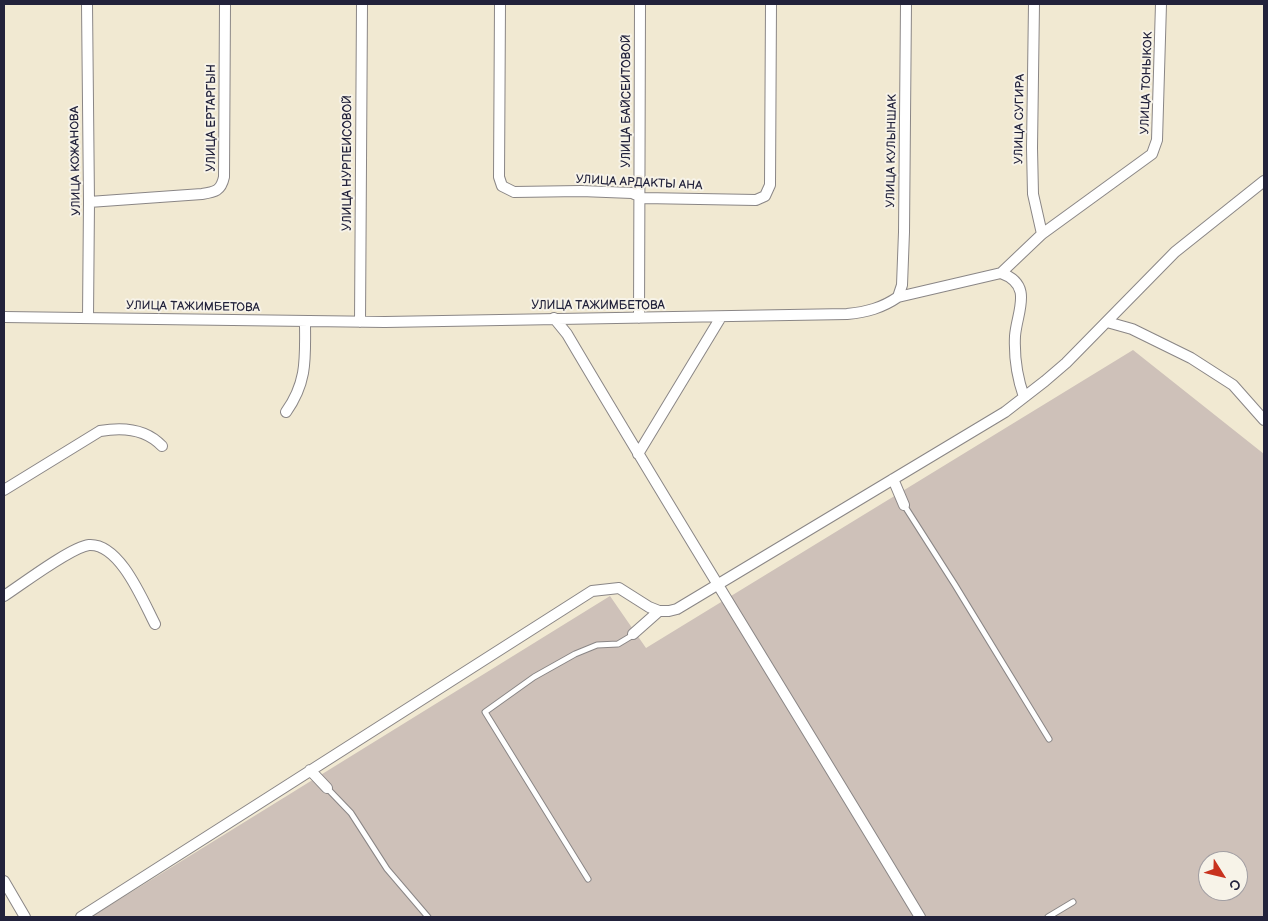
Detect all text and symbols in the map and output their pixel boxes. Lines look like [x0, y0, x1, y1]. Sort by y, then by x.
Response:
street label: УЛИЦА ТОНЫКОК [1138, 31, 1156, 135]
street label: УЛИЦА БАЙСЕИТОВОЙ [620, 34, 634, 168]
street label: УЛИЦА ЕРТАРГЫН [205, 64, 219, 172]
street label: УЛИЦА СУГИРА [1012, 74, 1028, 164]
street label: УЛИЦА КУЛЫНШАК [884, 94, 900, 208]
street label: УЛИЦА НУРПЕИСОВОЙ [341, 95, 355, 231]
street label: УЛИЦА КОЖАНОВА [68, 106, 84, 216]
street label: УЛИЦА АРДАКТЫ АНА [575, 172, 703, 194]
street label: УЛИЦА ТАЖИМБЕТОВА [126, 299, 260, 315]
street label: УЛИЦА ТАЖИМБЕТОВА [531, 299, 665, 313]
north arrow [1198, 851, 1248, 901]
text: С [1225, 876, 1244, 893]

